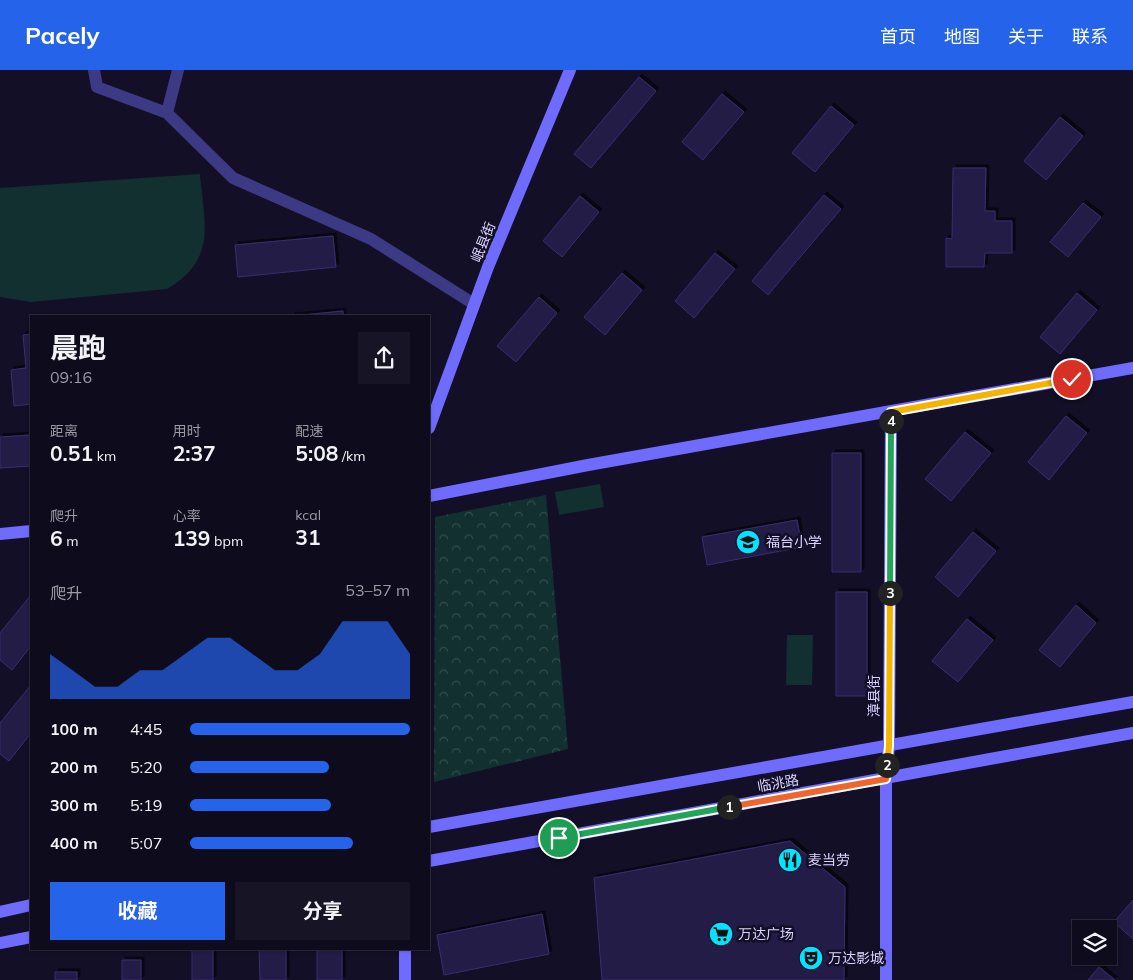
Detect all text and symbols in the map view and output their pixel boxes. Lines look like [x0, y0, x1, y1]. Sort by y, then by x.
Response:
text: Pacely [25, 20, 100, 50]
text: 首页 [880, 25, 916, 48]
text: 地图 [944, 25, 980, 48]
text: 关于 [1008, 25, 1044, 48]
text: 联系 [1072, 25, 1108, 48]
street label: 岷县街 [467, 219, 499, 265]
text: 晨跑 [50, 330, 106, 365]
button: share [358, 332, 410, 384]
pin [1051, 358, 1093, 400]
icon: check [1058, 365, 1086, 393]
text: 09:16 [50, 367, 92, 387]
pin: 4 [878, 408, 904, 434]
text: 4 [887, 412, 896, 430]
text: 距离 [50, 422, 78, 440]
text: 用时 [173, 422, 201, 440]
text: 配速 [295, 422, 323, 440]
text: 0.51 [50, 440, 93, 466]
text: 2:37 [173, 440, 216, 466]
text: 5:08 [295, 440, 338, 466]
text: km [93, 447, 116, 465]
text: /km [338, 447, 365, 465]
text: kcal [295, 506, 321, 524]
text: 爬升 [50, 507, 78, 525]
text: 心率 [173, 507, 201, 525]
text: 31 [295, 524, 321, 550]
text: 6 [50, 525, 63, 551]
text: 139 [173, 525, 210, 551]
school or university icon: 福台小学 [735, 529, 761, 555]
text: m [63, 532, 79, 550]
text: bpm [210, 532, 243, 550]
place label: 福台小学 [766, 533, 822, 551]
text: 53–57 m [345, 580, 410, 600]
pin: 3 [878, 580, 902, 606]
text: 爬升 [50, 583, 82, 603]
text: 3 [886, 584, 895, 602]
street label: 漳县街 [865, 675, 883, 717]
text: 100 m [50, 719, 98, 739]
text: 4:45 [130, 719, 162, 739]
pin: 2 [874, 752, 900, 778]
text: 2 [883, 756, 892, 774]
text: 200 m [50, 757, 98, 777]
text: 5:20 [130, 757, 162, 777]
street label: 临洮路 [756, 770, 800, 796]
pin: 1 [716, 794, 742, 820]
text: 300 m [50, 795, 98, 815]
text: 5:19 [130, 795, 162, 815]
text: 1 [725, 798, 734, 816]
pin [538, 817, 580, 859]
icon: arrive [545, 824, 573, 852]
text: 400 m [50, 833, 98, 853]
text: 5:07 [130, 833, 162, 853]
restaurant icon: 麦当劳 [777, 847, 803, 873]
place label: 麦当劳 [808, 851, 850, 869]
button: 收藏 [50, 882, 225, 940]
button: 分享 [235, 882, 410, 940]
map controls [1072, 920, 1117, 965]
button: layers [1072, 920, 1117, 965]
supermarket icon: 万达广场 [708, 921, 734, 947]
place label: 万达广场 [738, 925, 794, 943]
theatre icon: 万达影城 [798, 945, 824, 971]
place label: 万达影城 [828, 949, 884, 967]

